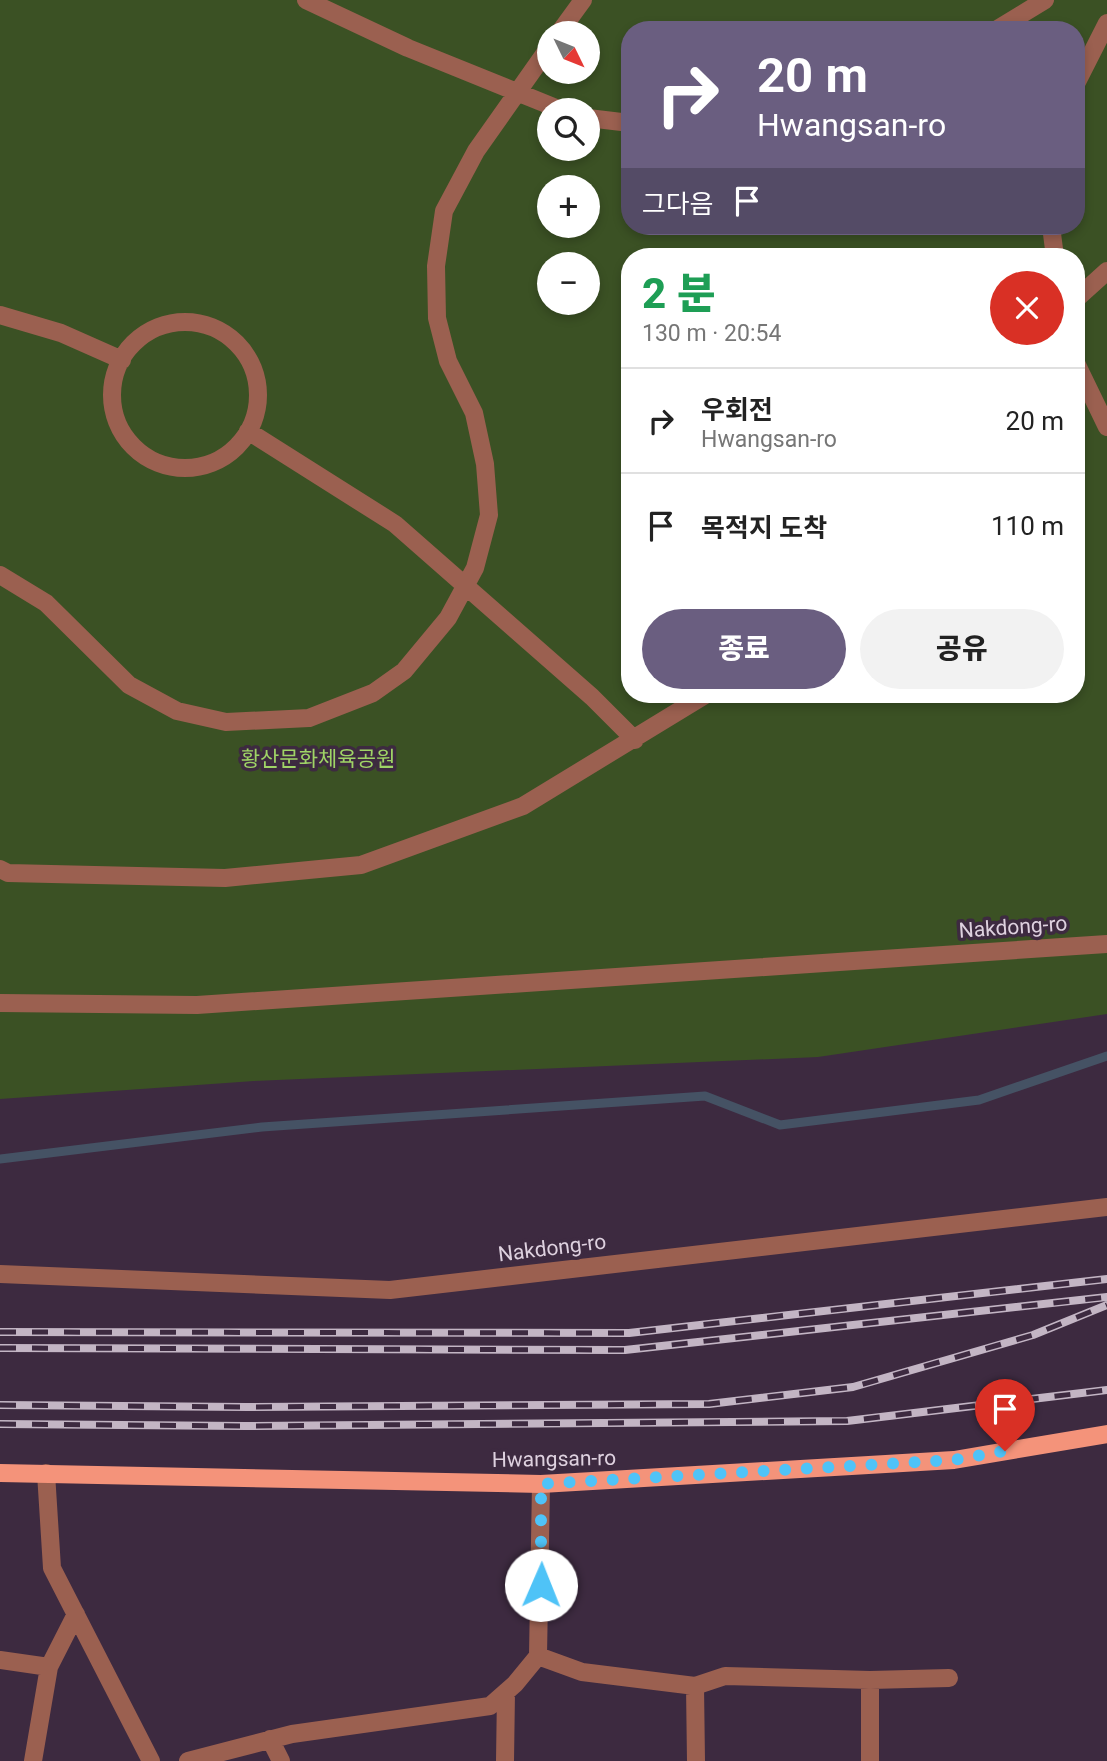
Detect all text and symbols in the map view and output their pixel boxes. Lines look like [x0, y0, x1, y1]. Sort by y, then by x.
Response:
north arrow [537, 21, 600, 84]
map controls [537, 21, 600, 315]
text: 20 m [757, 47, 868, 104]
icon: right [642, 49, 733, 140]
button: search [537, 98, 600, 161]
text: Hwangsan-ro [757, 106, 946, 144]
button: + [537, 175, 600, 238]
icon: arrive [728, 182, 766, 220]
text: 그다음 [642, 189, 714, 219]
button: − [537, 252, 600, 315]
text: 2 분 [642, 269, 715, 318]
button: close [990, 271, 1064, 345]
text: 130 m · 20:54 [642, 320, 781, 347]
text: 우회전 [701, 395, 773, 425]
icon: right [642, 402, 680, 440]
text: 20 m [1006, 406, 1064, 436]
text: Hwangsan-ro [701, 426, 837, 453]
icon: arrive [642, 507, 680, 545]
text: 110 m [991, 511, 1064, 541]
text: 목적지 도착 [701, 513, 827, 543]
button: 종료 [642, 609, 846, 689]
button: 공유 [860, 609, 1064, 689]
park label: 황산문화체육공원 [241, 747, 395, 771]
street label: Nakdong-ro [958, 911, 1068, 943]
street label: Nakdong-ro [497, 1229, 607, 1267]
pin [975, 1379, 1035, 1451]
icon: arrive [986, 1390, 1024, 1428]
street label: Hwangsan-ro [492, 1446, 616, 1472]
position arrow [504, 1548, 578, 1622]

